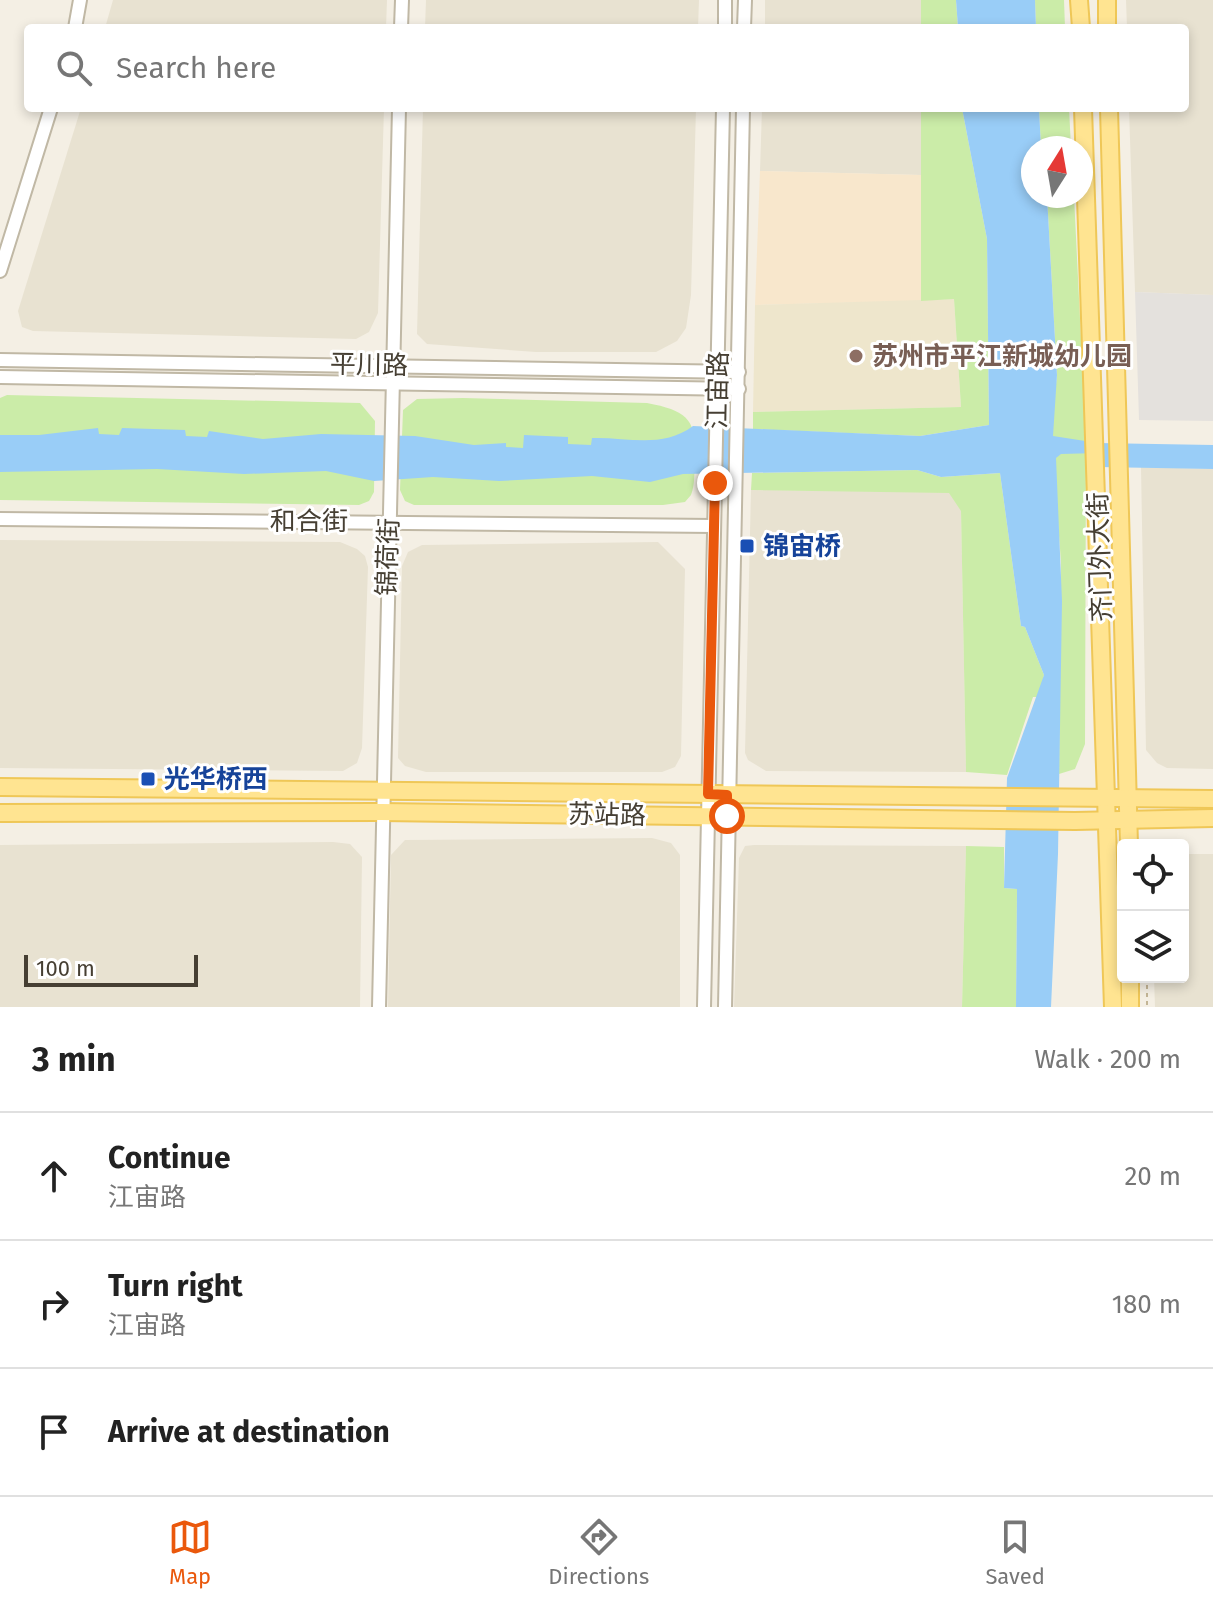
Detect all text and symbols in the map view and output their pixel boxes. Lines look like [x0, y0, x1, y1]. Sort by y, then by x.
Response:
search box [24, 24, 1189, 112]
icon: search [52, 46, 96, 90]
text: Search here [116, 50, 276, 86]
north arrow [1021, 136, 1093, 208]
place label: 苏州市平江新城幼儿园 [872, 341, 1132, 372]
marker: 苏州市平江新城幼儿园 [847, 347, 865, 365]
street label: 平川路 [330, 349, 408, 381]
street label: 江宙路 [702, 351, 734, 429]
route end [697, 465, 733, 501]
street label: 齐门外大街 [1082, 491, 1118, 623]
street label: 和合街 [270, 506, 348, 537]
street label: 锦荷街 [371, 517, 405, 597]
place label: 锦宙桥 [763, 531, 841, 562]
marker: 锦宙桥 [738, 537, 756, 555]
place label: 光华桥西 [164, 764, 268, 795]
marker: 光华桥西 [139, 770, 157, 788]
route start [709, 798, 745, 834]
street label: 苏站路 [568, 799, 646, 831]
map controls [1117, 839, 1189, 983]
button: locate [1117, 839, 1189, 911]
button: layers [1117, 911, 1189, 983]
scale bar [24, 951, 198, 987]
text: 100 m [36, 955, 95, 982]
text: 3 min [32, 1039, 116, 1080]
text: Walk · 200 m [1034, 1044, 1181, 1075]
text: Continue [108, 1140, 231, 1176]
icon: ahead [32, 1154, 76, 1198]
text: 20 m [1124, 1161, 1181, 1192]
text: 江宙路 [108, 1182, 186, 1213]
text: Turn right [108, 1268, 243, 1304]
icon: right [32, 1282, 76, 1326]
text: 180 m [1112, 1289, 1181, 1320]
text: 江宙路 [108, 1310, 186, 1341]
icon: arrive [32, 1410, 76, 1454]
text: Arrive at destination [108, 1414, 390, 1450]
tab: Map [168, 1515, 212, 1590]
tab: Directions [548, 1515, 649, 1590]
tab: Saved [985, 1515, 1045, 1590]

